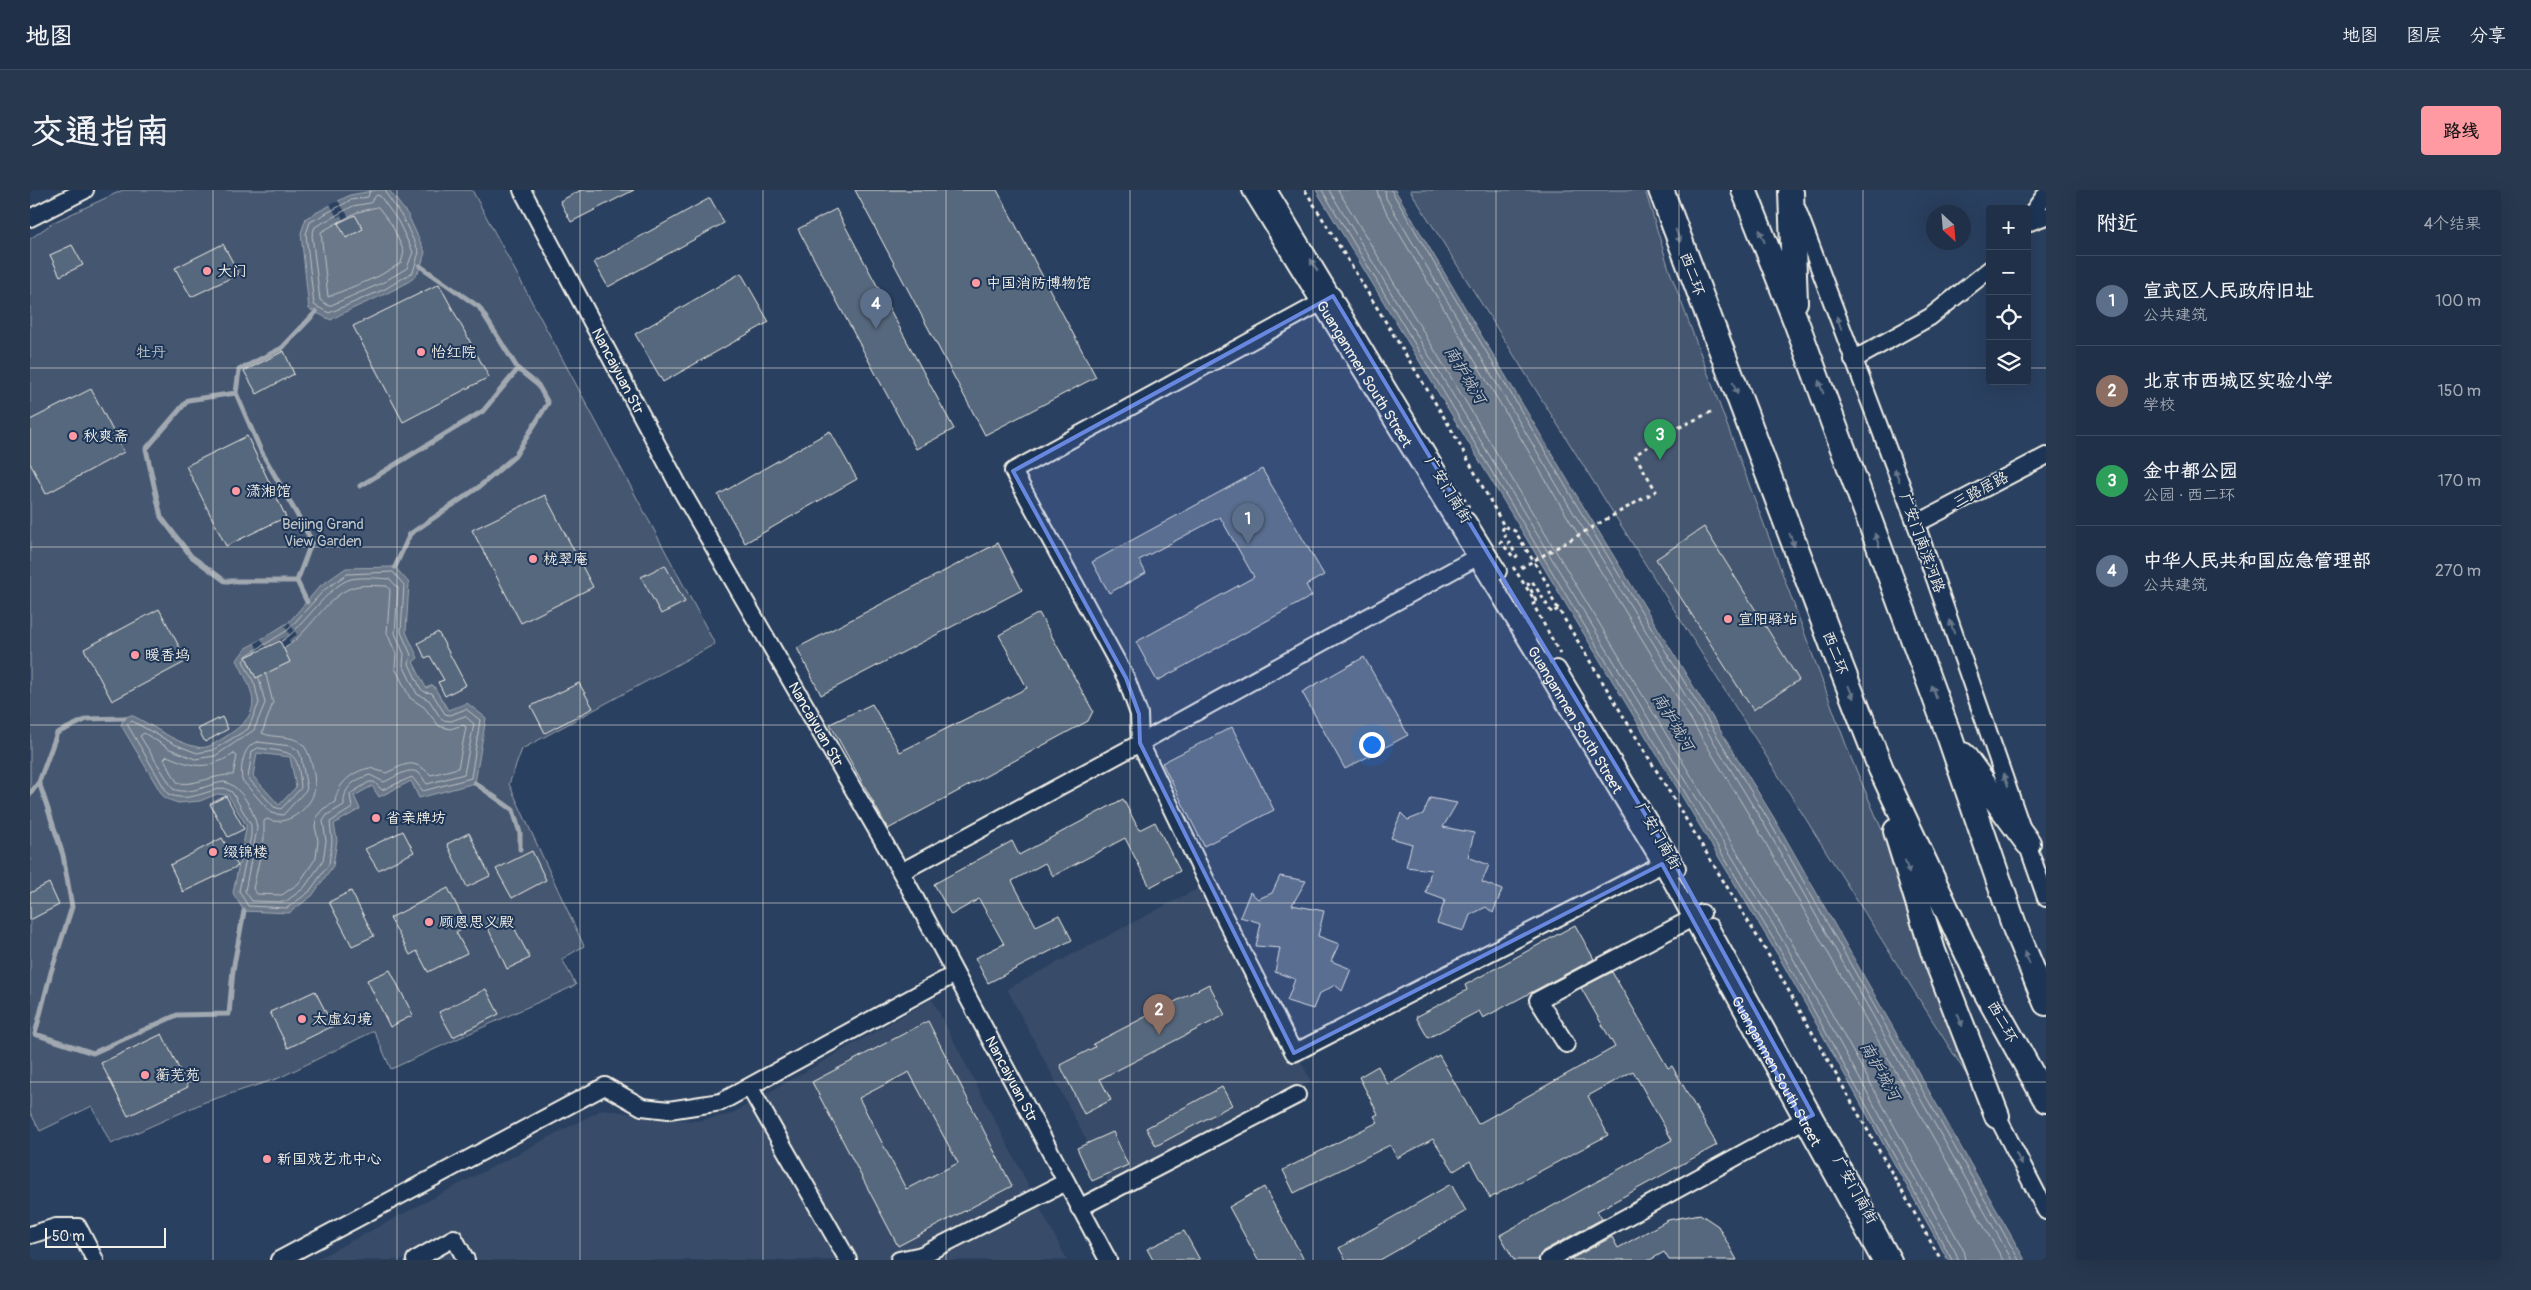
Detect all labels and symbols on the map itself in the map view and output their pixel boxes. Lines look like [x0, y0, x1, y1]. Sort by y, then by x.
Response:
north arrow [1926, 205, 1971, 250]
one-way arrow [1758, 228, 1766, 243]
one-way arrow [1674, 229, 1682, 244]
street label: 西二环 [1675, 250, 1709, 298]
one-way arrow [1310, 259, 1319, 272]
place label: 大门 [217, 262, 247, 281]
marker: 大门 [201, 265, 213, 277]
place label: 中国消防博物馆 [986, 274, 1091, 293]
marker: 中国消防博物馆 [970, 277, 982, 289]
pin: 4 [860, 288, 892, 329]
street label: Guanganmen South Street [1312, 297, 1417, 452]
one-way arrow [1835, 315, 1842, 330]
street label: Nancaiyuan Str [587, 325, 649, 418]
water label: 南护城河 [1440, 342, 1492, 410]
park label: 牡丹 [136, 343, 166, 362]
place label: 怡红院 [431, 343, 476, 362]
marker: 怡红院 [415, 346, 427, 358]
one-way arrow [1817, 380, 1824, 395]
one-way arrow [1731, 381, 1739, 396]
pin: 3 [1644, 419, 1676, 460]
place label: 秋爽斋 [83, 427, 128, 446]
marker: 秋爽斋 [67, 430, 79, 442]
street label: 广安门南街 [1421, 453, 1475, 527]
one-way arrow [1893, 467, 1900, 482]
street label: 三路居路 [1950, 468, 2012, 512]
place label: 潇湘馆 [246, 482, 291, 501]
marker: 潇湘馆 [230, 485, 242, 497]
street label: 广安门南滨河路 [1895, 490, 1949, 596]
pin: 1 [1232, 503, 1264, 544]
park label: Beijing Grand View Garden [282, 515, 364, 551]
one-way arrow [1873, 532, 1880, 547]
one-way arrow [1788, 533, 1796, 548]
place label: 栊翠庵 [543, 550, 588, 569]
marker: 栊翠庵 [527, 553, 539, 565]
place label: 宣阳驿站 [1738, 610, 1798, 629]
marker: 宣阳驿站 [1722, 613, 1734, 625]
one-way arrow [1948, 620, 1955, 635]
street label: 西二环 [1818, 629, 1852, 677]
street label: Guanganmen South Street [1523, 643, 1627, 798]
place label: 暖香坞 [145, 646, 190, 665]
marker: 暖香坞 [129, 649, 141, 661]
street label: Nancaiyuan Str [784, 679, 848, 771]
one-way arrow [1847, 685, 1855, 699]
one-way arrow [1929, 685, 1937, 699]
water label: 南护城河 [1648, 689, 1700, 757]
your location [1359, 732, 1385, 758]
one-way arrow [2002, 773, 2009, 788]
street label: 广安门南街 [1631, 799, 1685, 873]
place label: 省亲牌坊 [386, 809, 446, 828]
marker: 省亲牌坊 [370, 812, 382, 824]
place label: 缀锦楼 [223, 843, 268, 862]
marker: 缀锦楼 [207, 846, 219, 858]
one-way arrow [1904, 859, 1912, 874]
place label: 顾恩思义殿 [439, 913, 514, 932]
marker: 顾恩思义殿 [423, 916, 435, 928]
one-way arrow [2023, 951, 2031, 965]
street label: Guanganmen South Street [1727, 993, 1826, 1151]
pin: 2 [1143, 994, 1175, 1035]
street label: 西二环 [1983, 998, 2021, 1046]
place label: 太虚幻境 [312, 1010, 372, 1029]
marker: 太虚幻境 [296, 1013, 308, 1025]
one-way arrow [1956, 1013, 1964, 1028]
street label: Nancaiyuan Str [981, 1033, 1042, 1126]
water label: 南护城河 [1856, 1038, 1906, 1106]
place label: 蘅芜苑 [155, 1066, 200, 1085]
marker: 蘅芜苑 [139, 1069, 151, 1081]
place label: 新国戏艺术中心 [277, 1150, 382, 1169]
one-way arrow [2015, 1152, 2023, 1167]
marker: 新国戏艺术中心 [261, 1153, 273, 1165]
street label: 广安门南街 [1829, 1153, 1881, 1227]
scale bar [45, 1225, 166, 1248]

